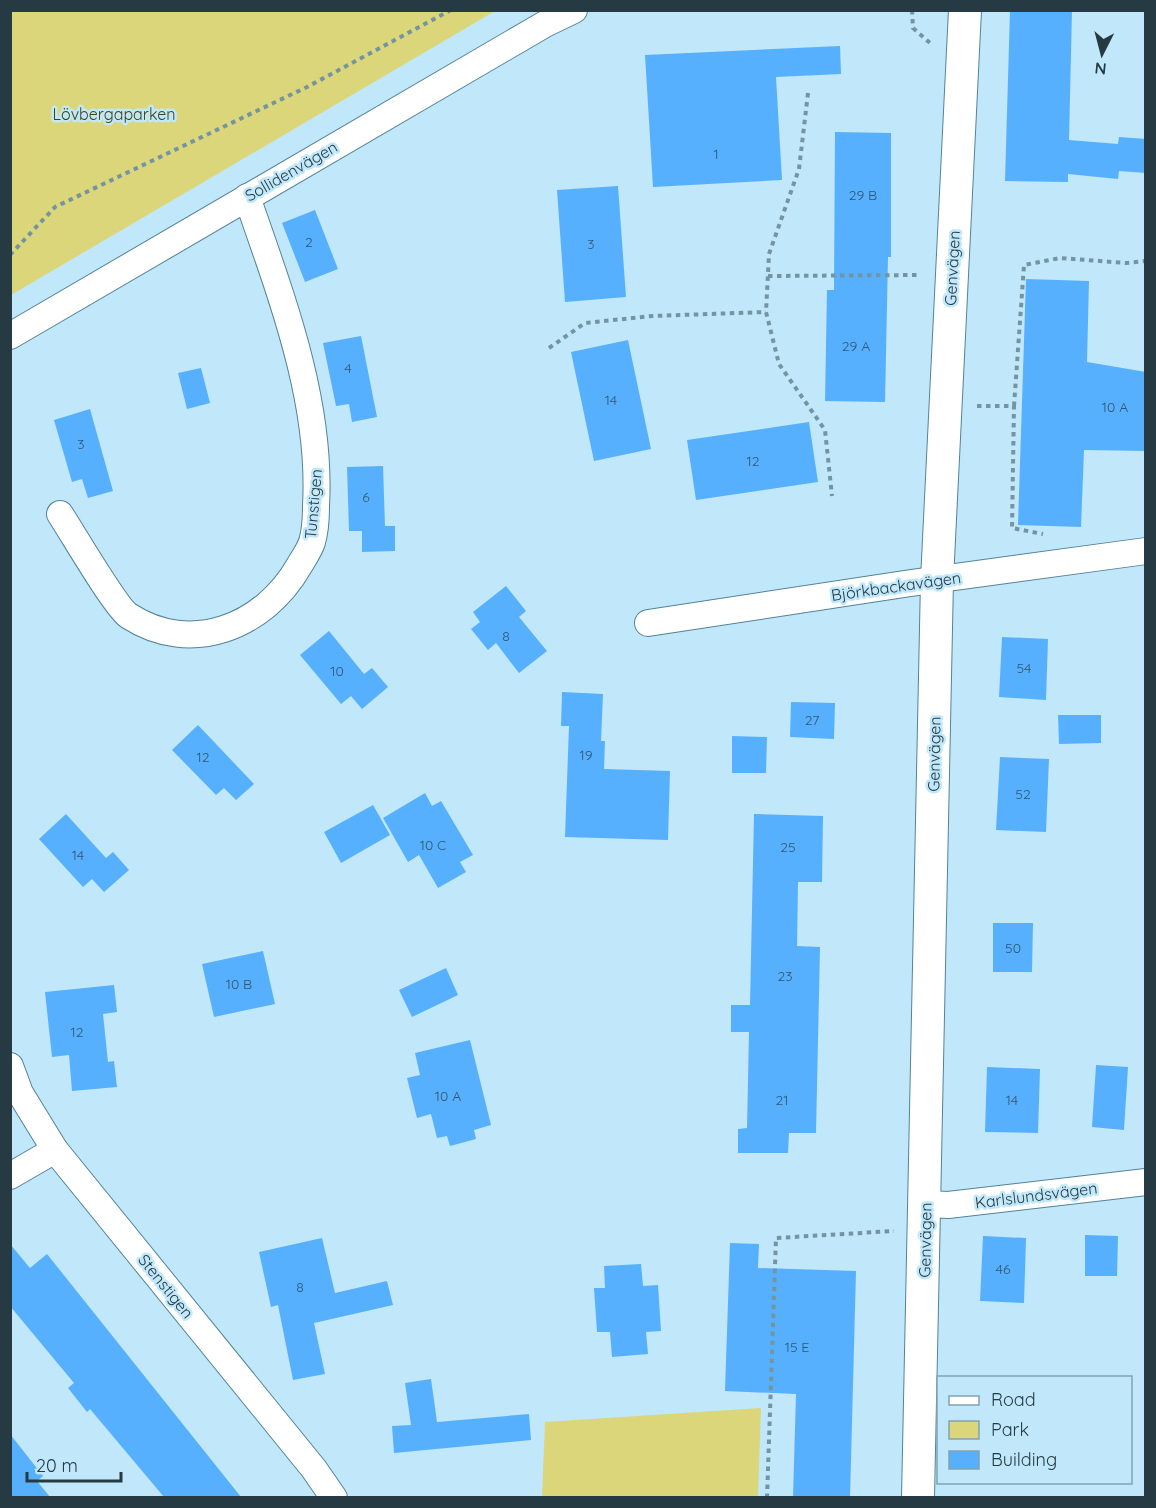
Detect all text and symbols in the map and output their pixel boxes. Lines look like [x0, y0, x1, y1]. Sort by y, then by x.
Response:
north arrow [1072, 24, 1132, 84]
text: N [1094, 58, 1107, 79]
park label: Lövbergaparken [53, 104, 175, 124]
street label: Sollidenvägen [241, 136, 341, 206]
house number: 1 [713, 145, 719, 163]
house number: 29 B [849, 186, 877, 204]
street label: Genvägen [940, 230, 964, 306]
house number: 2 [305, 233, 313, 251]
house number: 3 [587, 235, 595, 253]
house number: 29 A [842, 337, 870, 355]
house number: 4 [344, 359, 352, 377]
house number: 14 [605, 391, 617, 409]
house number: 10 A [1102, 398, 1128, 416]
house number: 3 [77, 435, 85, 453]
house number: 12 [747, 452, 760, 470]
street label: Tunstigen [300, 468, 326, 540]
house number: 6 [362, 488, 370, 506]
street label: Björkbackavägen [830, 567, 962, 605]
house number: 8 [502, 627, 510, 645]
house number: 54 [1016, 659, 1032, 677]
house number: 10 [330, 662, 344, 680]
house number: 27 [805, 711, 819, 729]
street label: Genvägen [923, 716, 945, 792]
house number: 19 [580, 746, 593, 764]
house number: 12 [197, 748, 210, 766]
house number: 52 [1015, 785, 1031, 803]
house number: 10 C [420, 836, 446, 854]
house number: 25 [780, 838, 796, 856]
house number: 14 [72, 846, 84, 864]
house number: 50 [1005, 939, 1021, 957]
house number: 23 [777, 967, 793, 985]
house number: 10 B [226, 975, 252, 993]
house number: 12 [71, 1023, 84, 1041]
house number: 10 A [435, 1087, 461, 1105]
house number: 21 [776, 1091, 788, 1109]
house number: 14 [1006, 1091, 1018, 1109]
street label: Karlslundsvägen [974, 1178, 1098, 1212]
street label: Genvägen [914, 1202, 936, 1278]
street label: Stenstigen [134, 1250, 198, 1322]
house number: 46 [996, 1260, 1011, 1278]
house number: 8 [296, 1278, 304, 1296]
house number: 15 E [785, 1338, 809, 1356]
legend [937, 1376, 1132, 1484]
text: Road [991, 1388, 1036, 1411]
text: Park [991, 1418, 1029, 1441]
scale bar [27, 1445, 122, 1483]
text: Building [991, 1448, 1057, 1471]
text: 20 m [36, 1454, 78, 1477]

